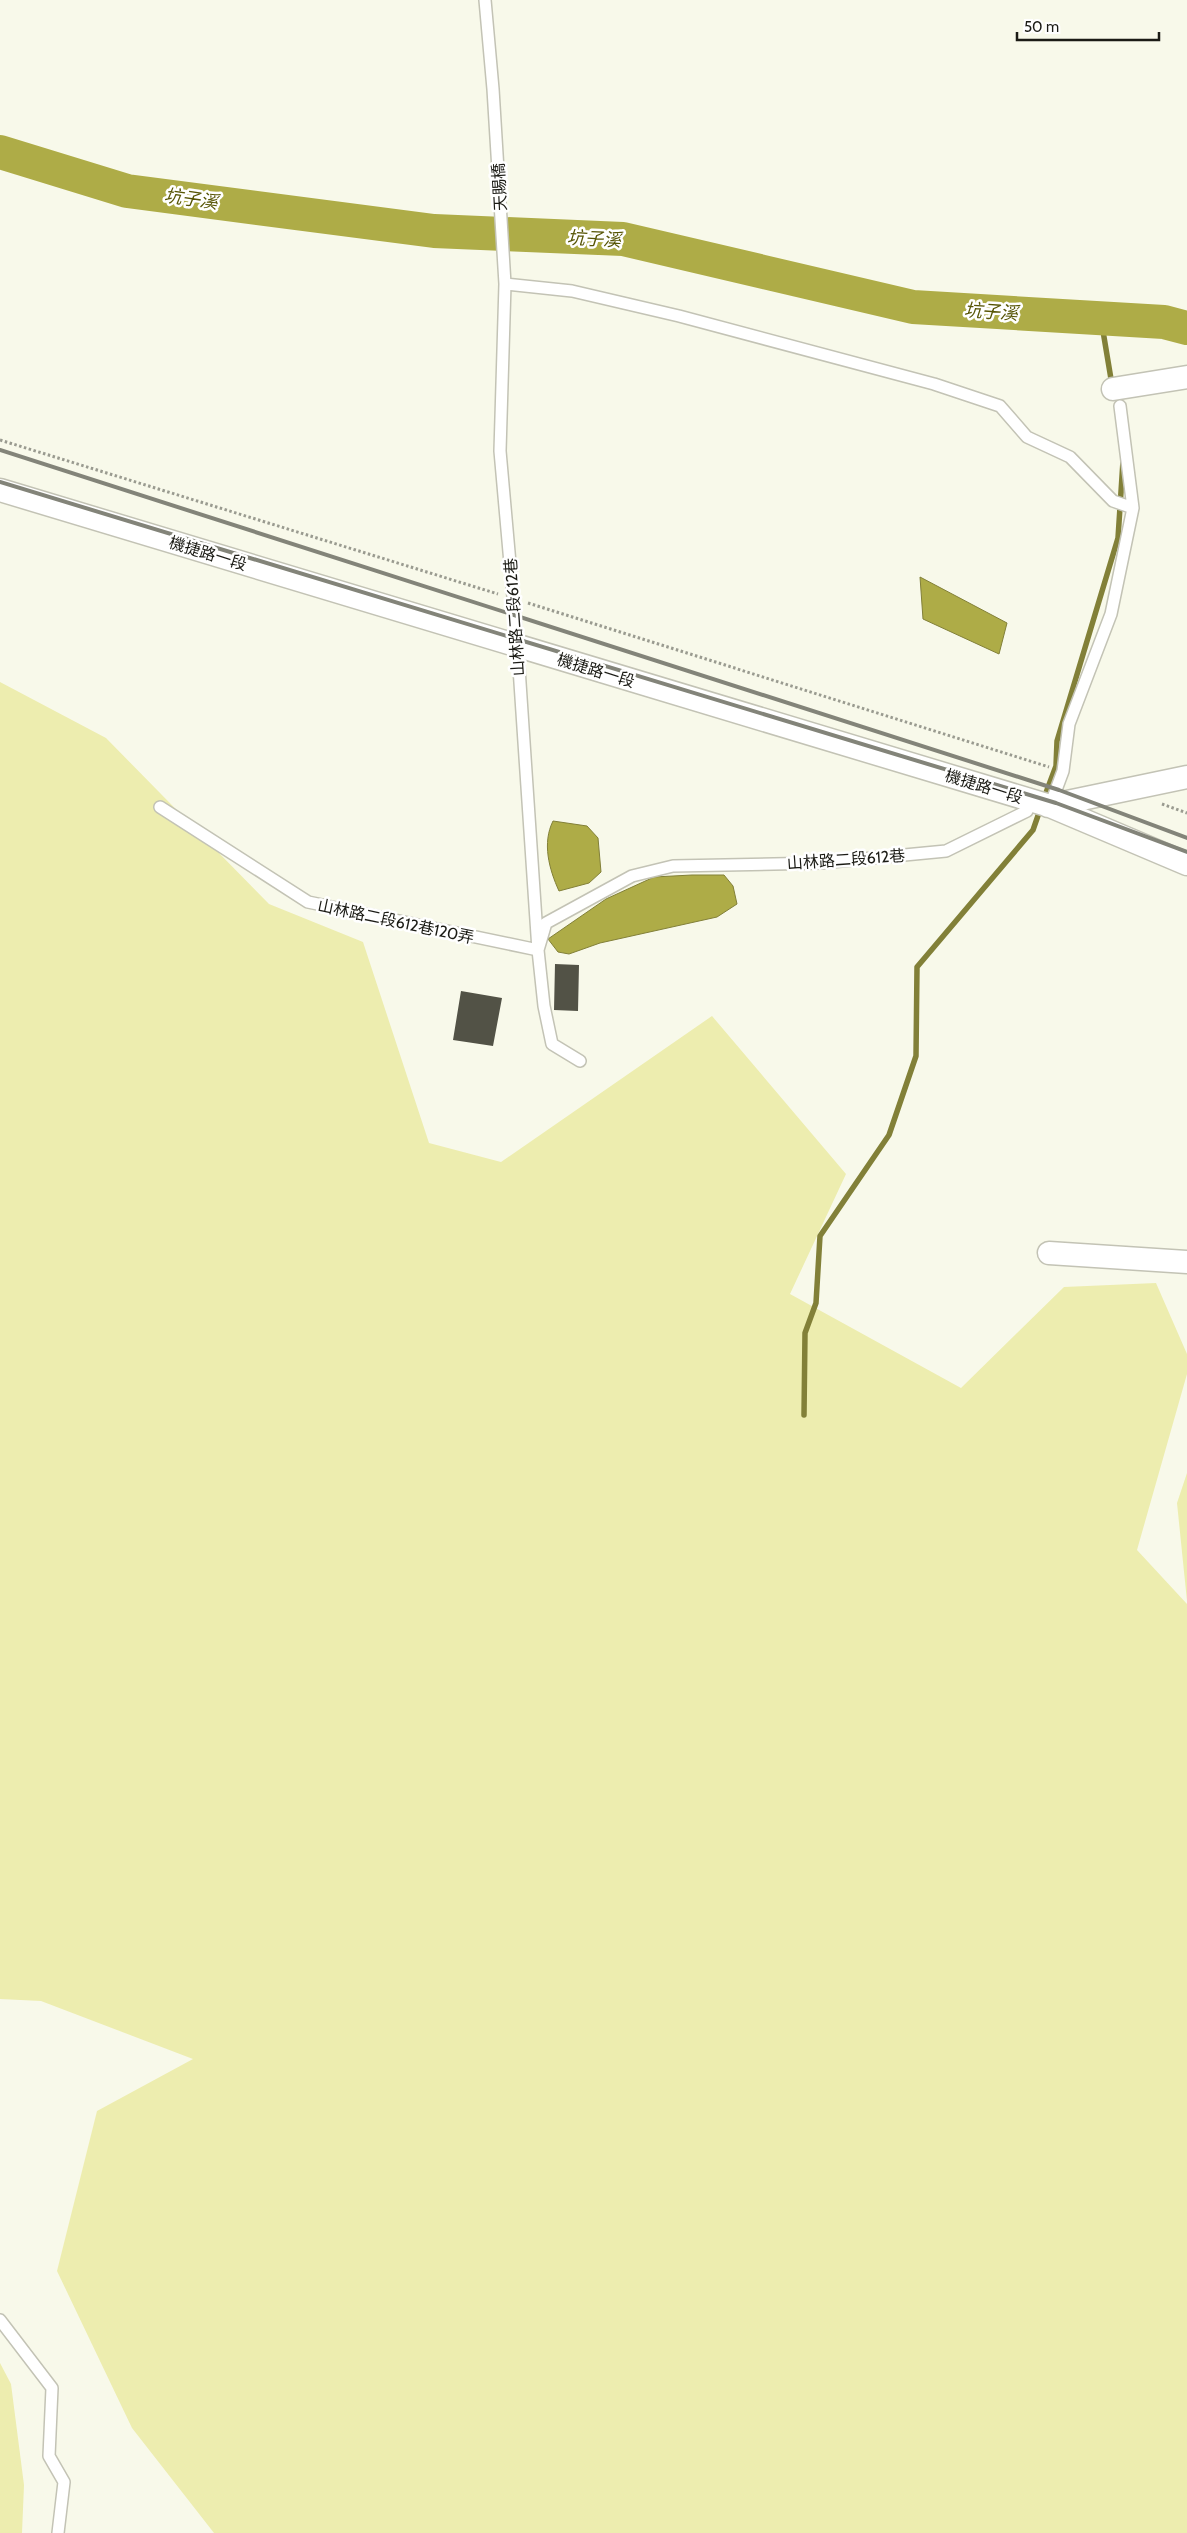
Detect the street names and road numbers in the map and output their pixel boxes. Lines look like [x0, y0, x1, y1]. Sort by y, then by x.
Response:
street label: 天賜橋 [489, 163, 510, 211]
street label: 機捷路一段 [167, 533, 249, 574]
street label: 山林路二段612巷 [501, 557, 528, 677]
street label: 機捷路一段 [555, 650, 637, 691]
street label: 機捷路一段 [943, 766, 1025, 807]
street label: 山林路二段612巷 [786, 846, 906, 873]
street label: 山林路二段612巷120弄 [316, 896, 476, 947]

